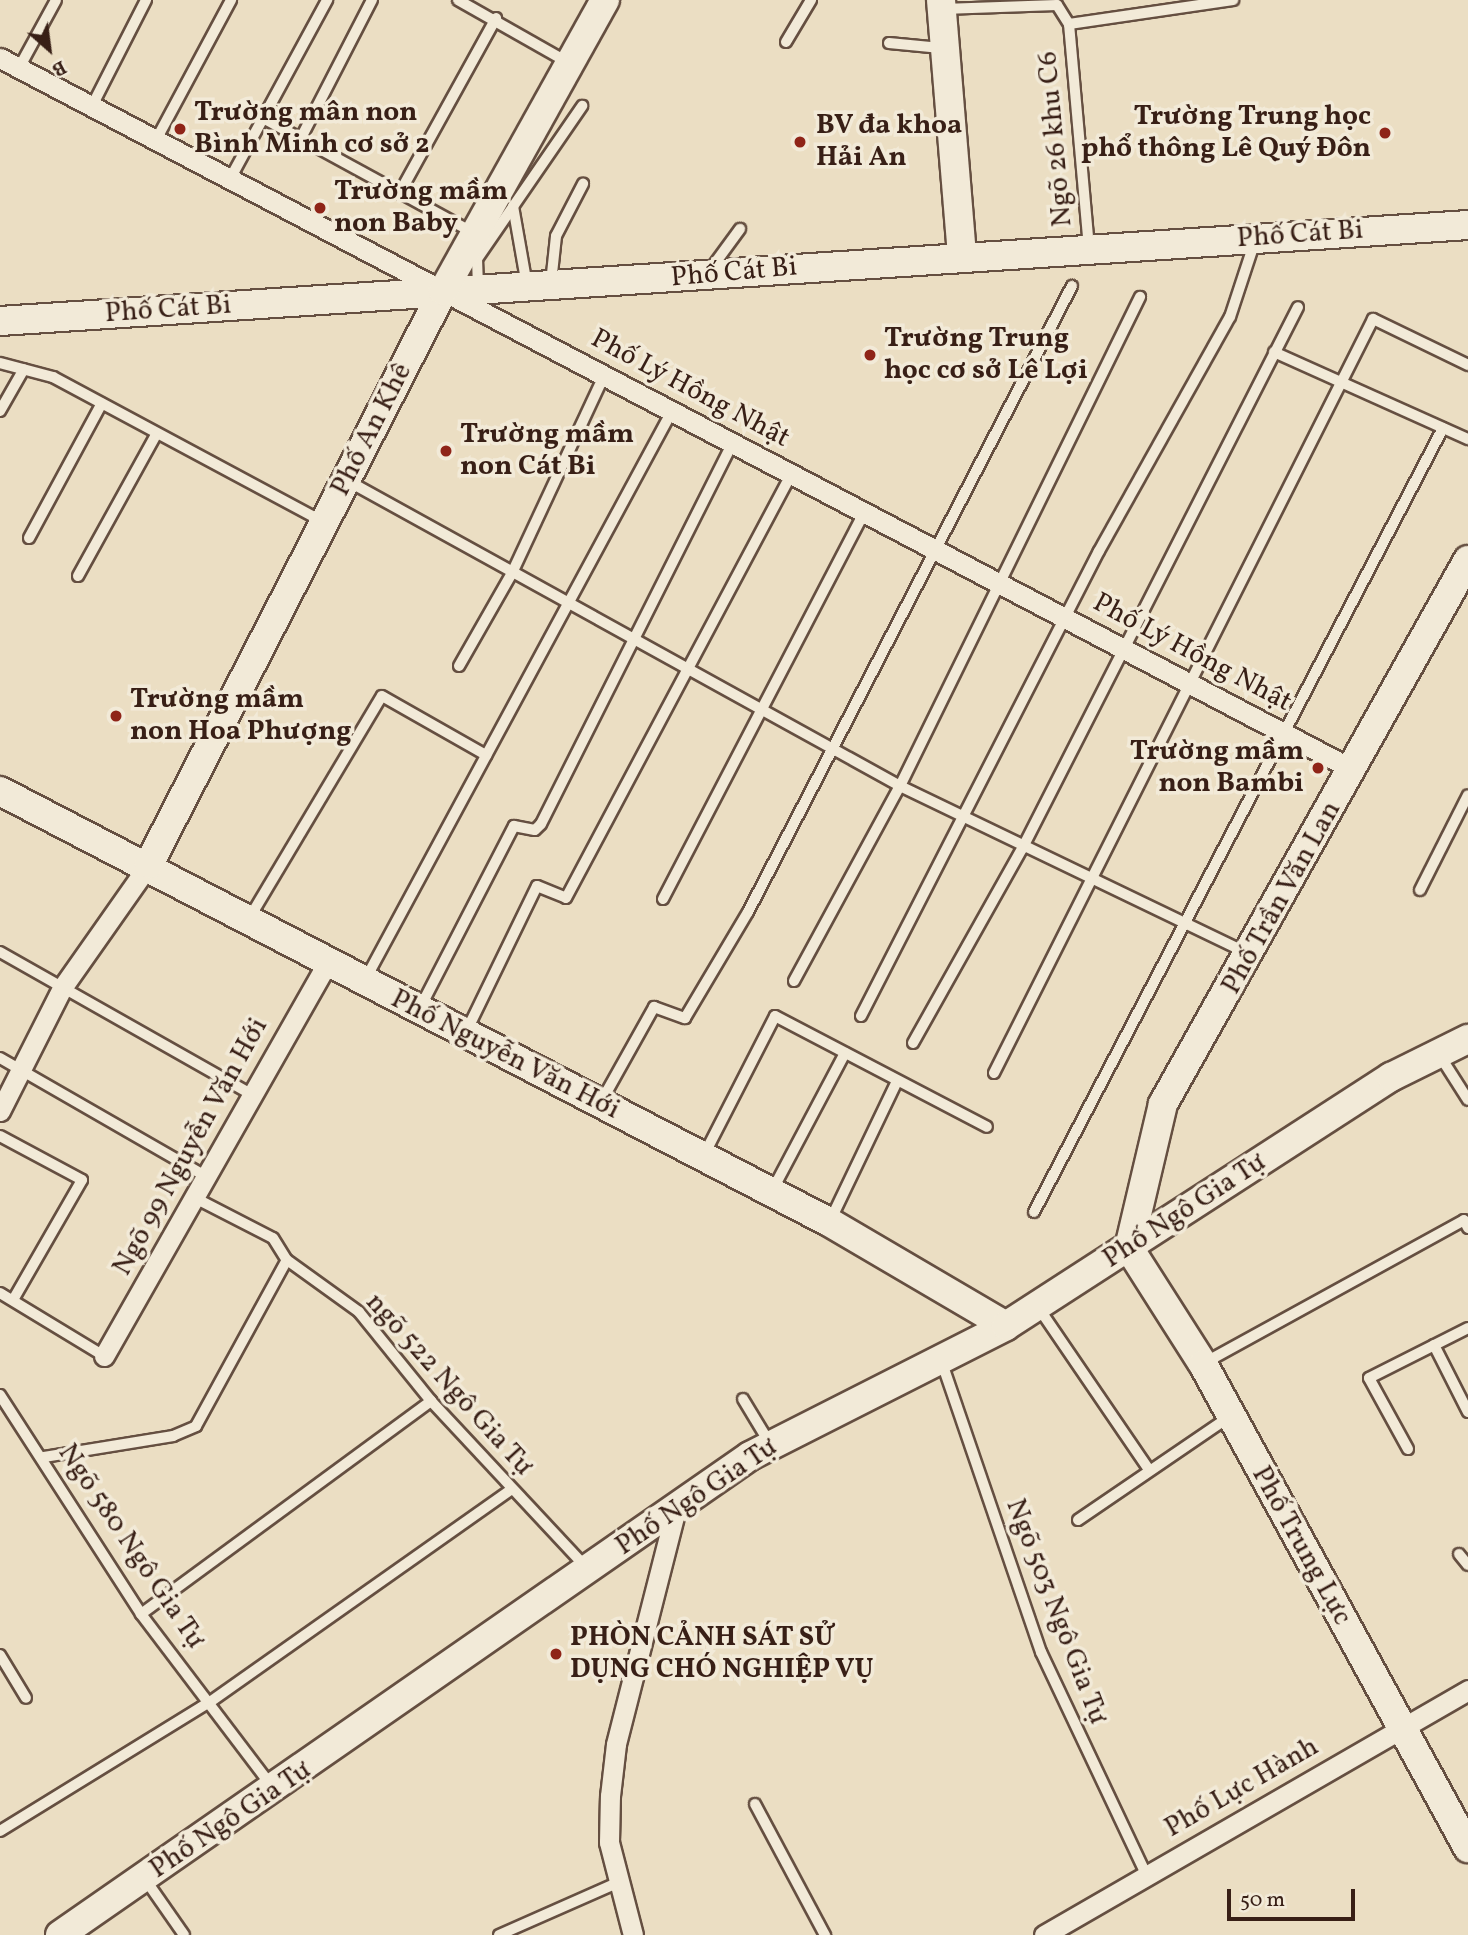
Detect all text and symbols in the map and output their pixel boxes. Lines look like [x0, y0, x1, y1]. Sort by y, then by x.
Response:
north arrow [14, 14, 84, 84]
street label: Ngõ 26 khu C6 [1032, 50, 1080, 228]
text: B [47, 53, 71, 82]
place label: Trường mân non Bình Minh cơ sở 2 [194, 96, 430, 162]
place label: Trường Trung học phổ thông Lê Quý Đôn [1080, 100, 1371, 166]
place label: BV đa khoa Hải An [816, 109, 963, 175]
marker: Trường mân non Bình Minh cơ sở 2 [172, 121, 188, 137]
marker: Trường Trung học phổ thông Lê Quý Đôn [1377, 125, 1393, 141]
marker: BV đa khoa Hải An [790, 132, 810, 152]
place label: Trường mầm non Baby [334, 175, 508, 241]
marker: Trường mầm non Baby [312, 200, 328, 216]
street label: Phố Cát Bi [1236, 214, 1364, 256]
street label: Phố Cát Bi [669, 251, 799, 295]
street label: Phố Cát Bi [104, 289, 232, 331]
street label: Phố Lý Hồng Nhật [584, 322, 796, 456]
place label: Trường Trung học cơ sở Lê Lợi [884, 322, 1088, 388]
marker: Trường Trung học cơ sở Lê Lợi [862, 347, 878, 363]
street label: Phố An Khê [324, 358, 420, 502]
place label: Trường mầm non Cát Bi [460, 418, 634, 484]
marker: Trường mầm non Cát Bi [438, 443, 454, 459]
street label: Phố Lý Hồng Nhật [1086, 586, 1298, 720]
place label: Trường mầm non Hoa Phượng [130, 683, 352, 749]
marker: Trường mầm non Hoa Phượng [108, 708, 124, 724]
place label: Trường mầm non Bambi [1130, 735, 1304, 801]
marker: Trường mầm non Bambi [1310, 760, 1326, 776]
street label: Phố Trần Văn Lan [1215, 795, 1349, 1001]
street label: Phố Nguyễn Văn Hới [385, 983, 625, 1127]
street label: Ngõ 99 Nguyễn Văn Hới [106, 1012, 276, 1282]
street label: Phố Ngô Gia Tự [1097, 1145, 1273, 1277]
street label: ngõ 522 Ngô Gia Tự [358, 1286, 540, 1484]
street label: Phố Ngô Gia Tự [609, 1430, 785, 1564]
street label: Ngõ 580 Ngô Gia Tự [50, 1438, 212, 1656]
street label: Phố Trung Lực [1243, 1460, 1359, 1632]
street label: Ngõ 503 Ngô Gia Tự [997, 1494, 1115, 1730]
place label: PHÒN CẢNH SÁT SỬ DỤNG CHÓ NGHIỆP VỤ [570, 1621, 875, 1687]
marker: PHÒN CẢNH SÁT SỬ DỤNG CHÓ NGHIỆP VỤ [548, 1646, 564, 1662]
street label: Phố Lực Hành [1159, 1730, 1325, 1846]
street label: Phố Ngô Gia Tự [143, 1753, 319, 1887]
scale bar [1230, 1876, 1358, 1920]
text: 50 m [1240, 1886, 1285, 1915]

